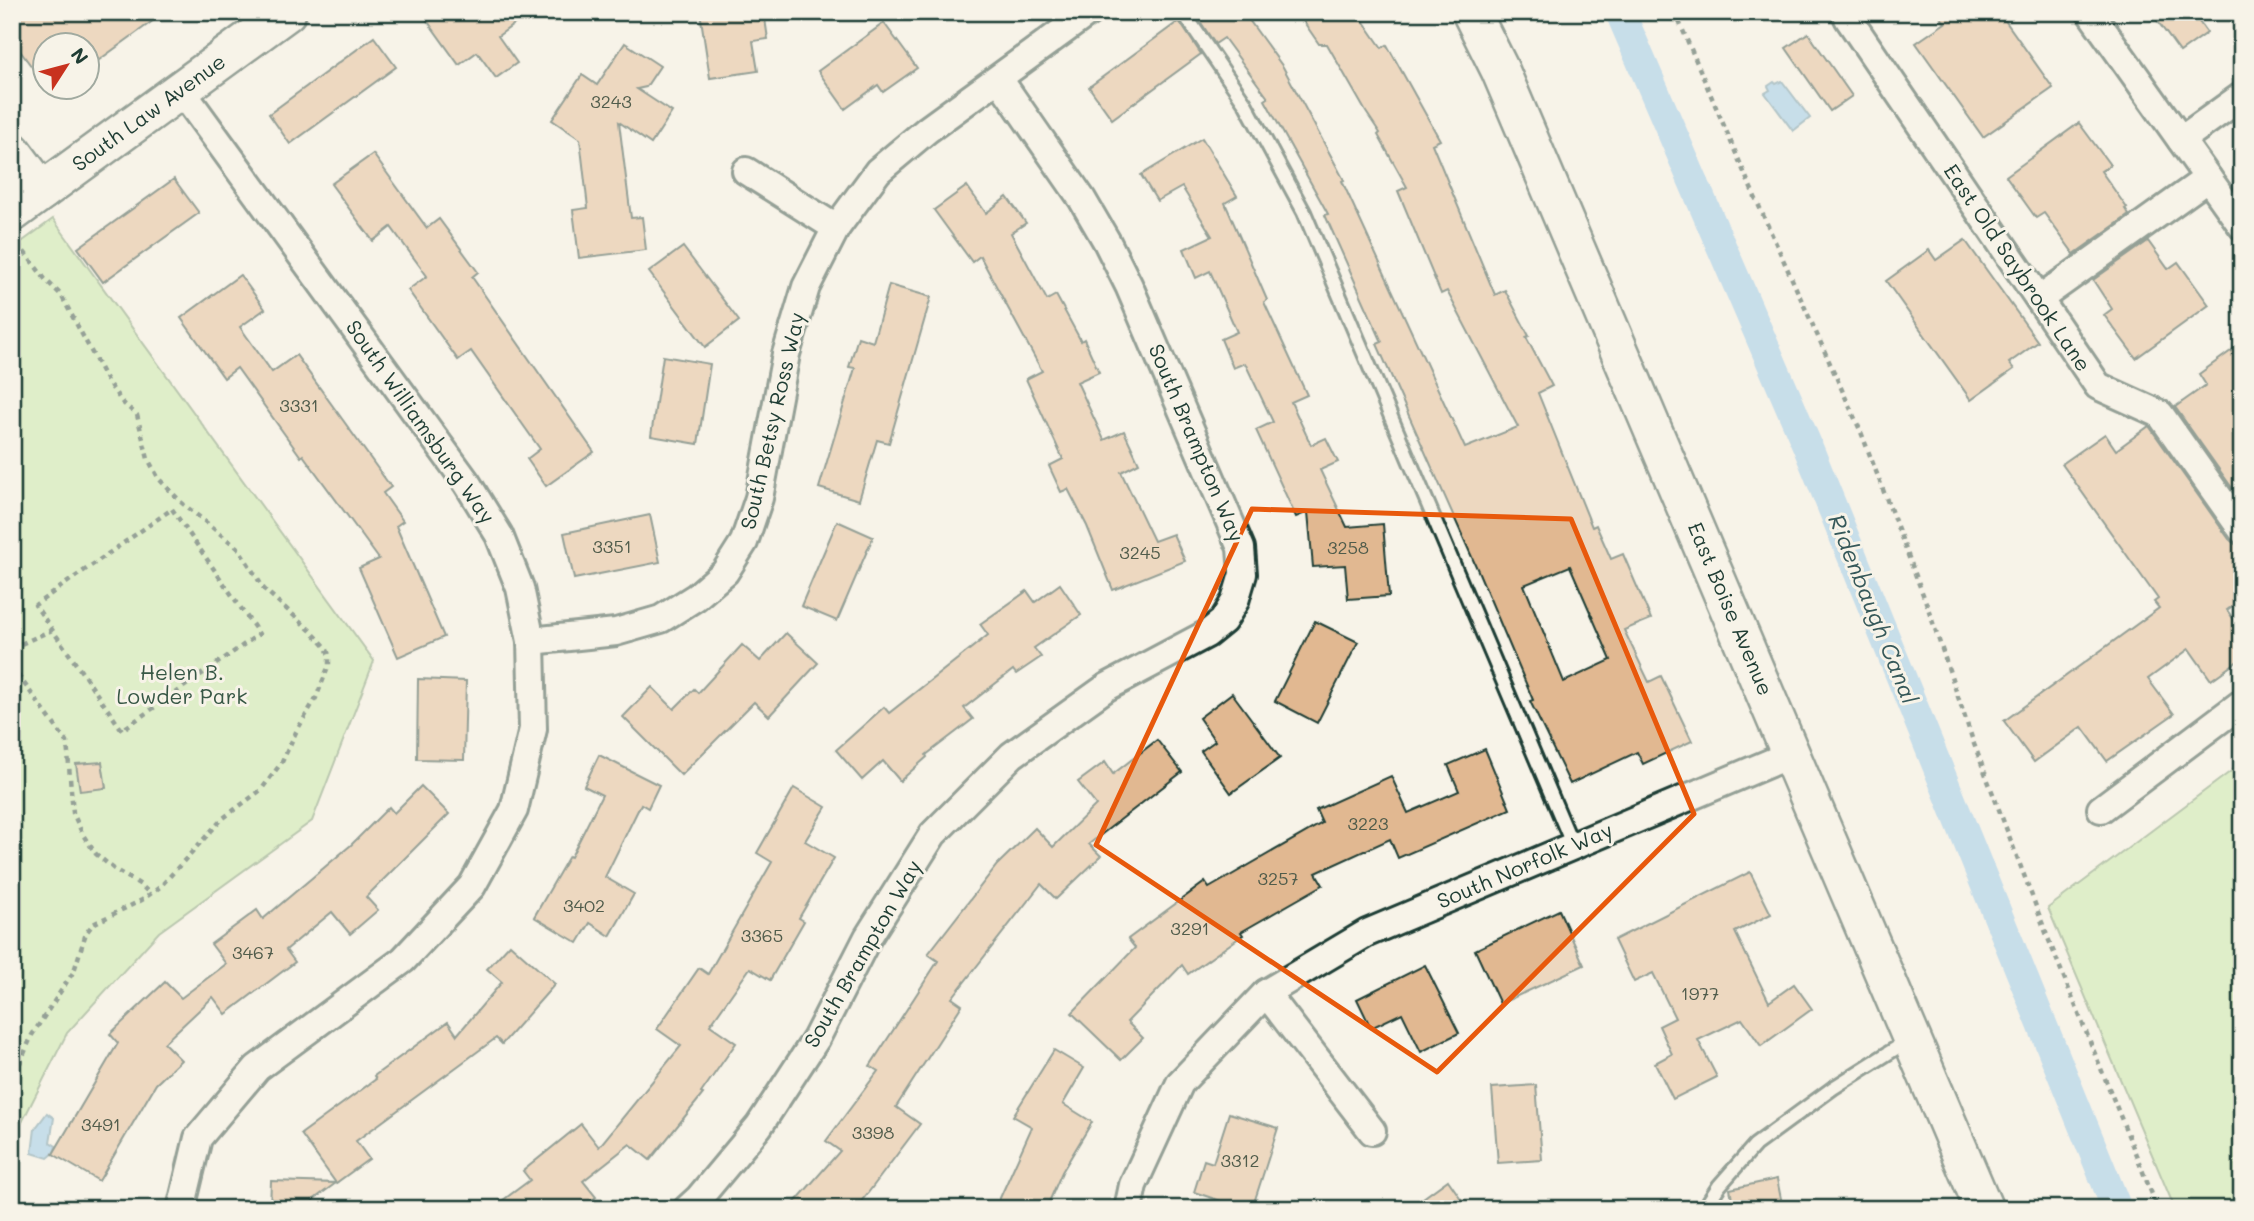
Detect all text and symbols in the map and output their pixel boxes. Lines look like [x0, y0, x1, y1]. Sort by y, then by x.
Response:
north arrow [32, 32, 102, 102]
text: N [66, 43, 95, 69]
street label: South Law Avenue [66, 47, 230, 177]
house number: 3243 [590, 89, 632, 113]
street label: East Old Saybrook Lane [1939, 158, 2098, 376]
street label: South Betsy Ross Way [733, 309, 810, 532]
street label: South Williamsburg Way [341, 314, 502, 528]
street label: South Brampton Way [1143, 339, 1251, 545]
house number: 3331 [279, 393, 319, 417]
water label: Ridenbaugh Canal [1822, 509, 1926, 708]
street label: East Boise Avenue [1683, 518, 1780, 699]
house number: 3351 [592, 534, 632, 558]
house number: 3258 [1327, 535, 1369, 559]
house number: 3245 [1119, 540, 1161, 564]
park label: Helen B. Lowder Park [117, 658, 247, 709]
house number: 3223 [1347, 811, 1389, 835]
street label: South Norfolk Way [1432, 815, 1616, 914]
street label: South Brampton Way [797, 854, 927, 1052]
house number: 3257 [1257, 866, 1299, 890]
house number: 3402 [563, 893, 605, 917]
house number: 3291 [1170, 916, 1210, 940]
house number: 3365 [741, 923, 783, 947]
house number: 3467 [232, 940, 274, 964]
house number: 1977 [1681, 981, 1719, 1005]
house number: 3491 [81, 1112, 121, 1136]
house number: 3398 [852, 1120, 894, 1144]
house number: 3312 [1220, 1148, 1260, 1172]

